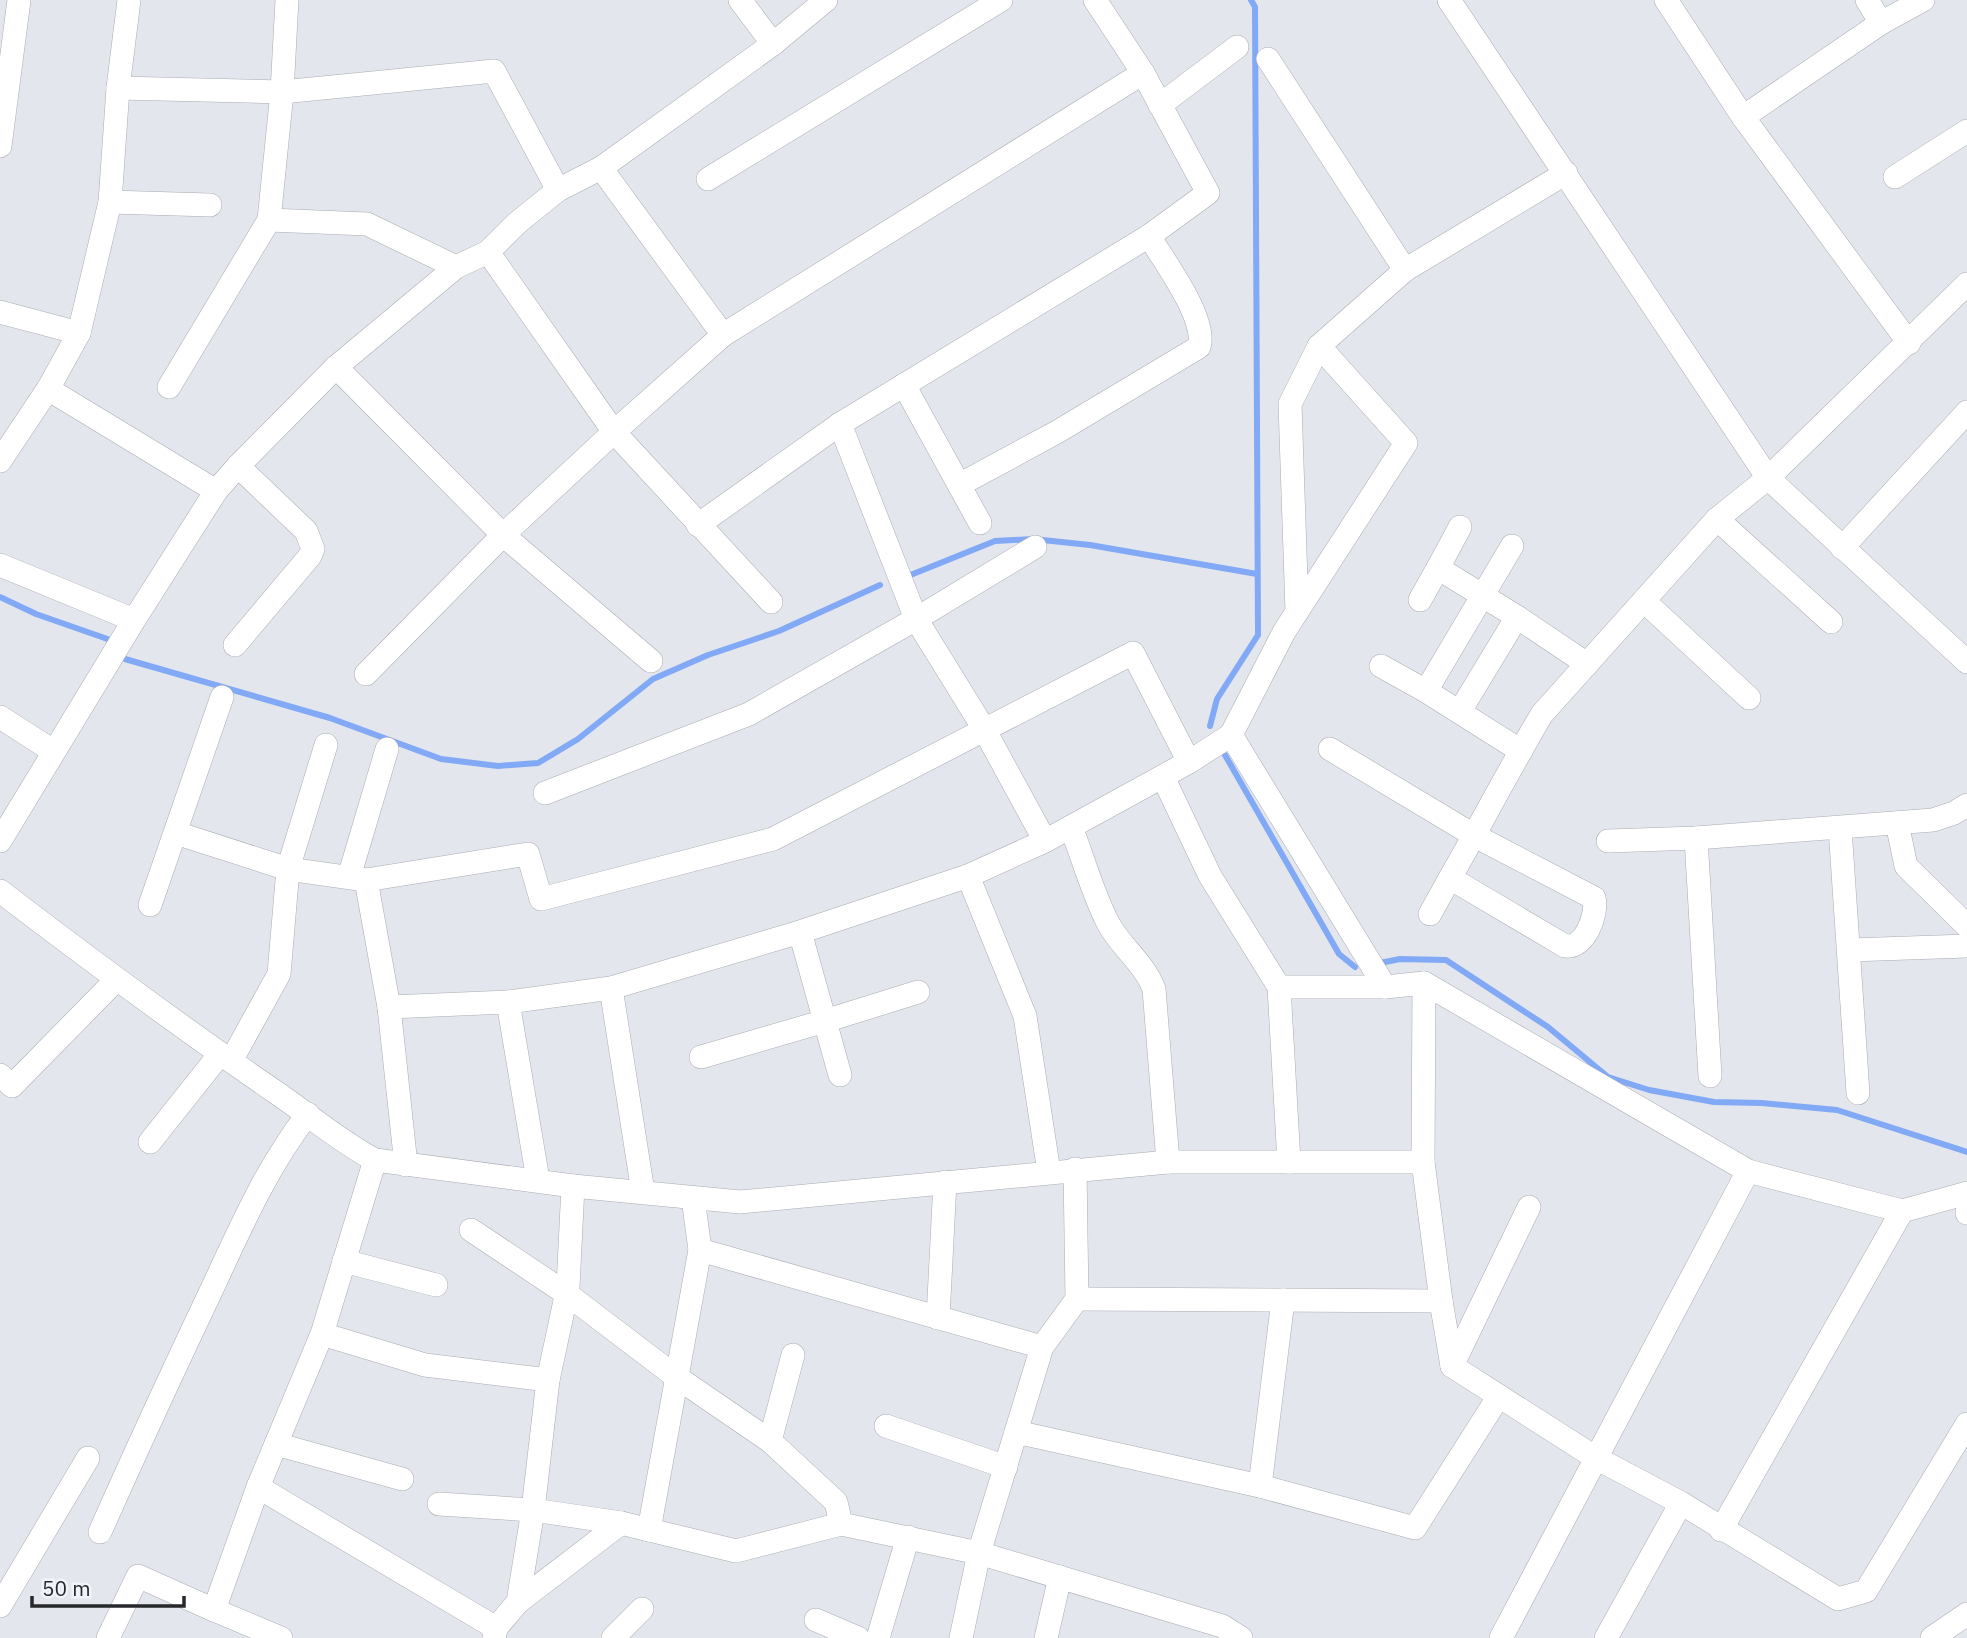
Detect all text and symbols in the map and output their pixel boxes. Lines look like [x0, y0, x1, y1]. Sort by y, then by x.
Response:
scale bar [32, 1564, 184, 1608]
text: 50 m [42, 1574, 91, 1602]

